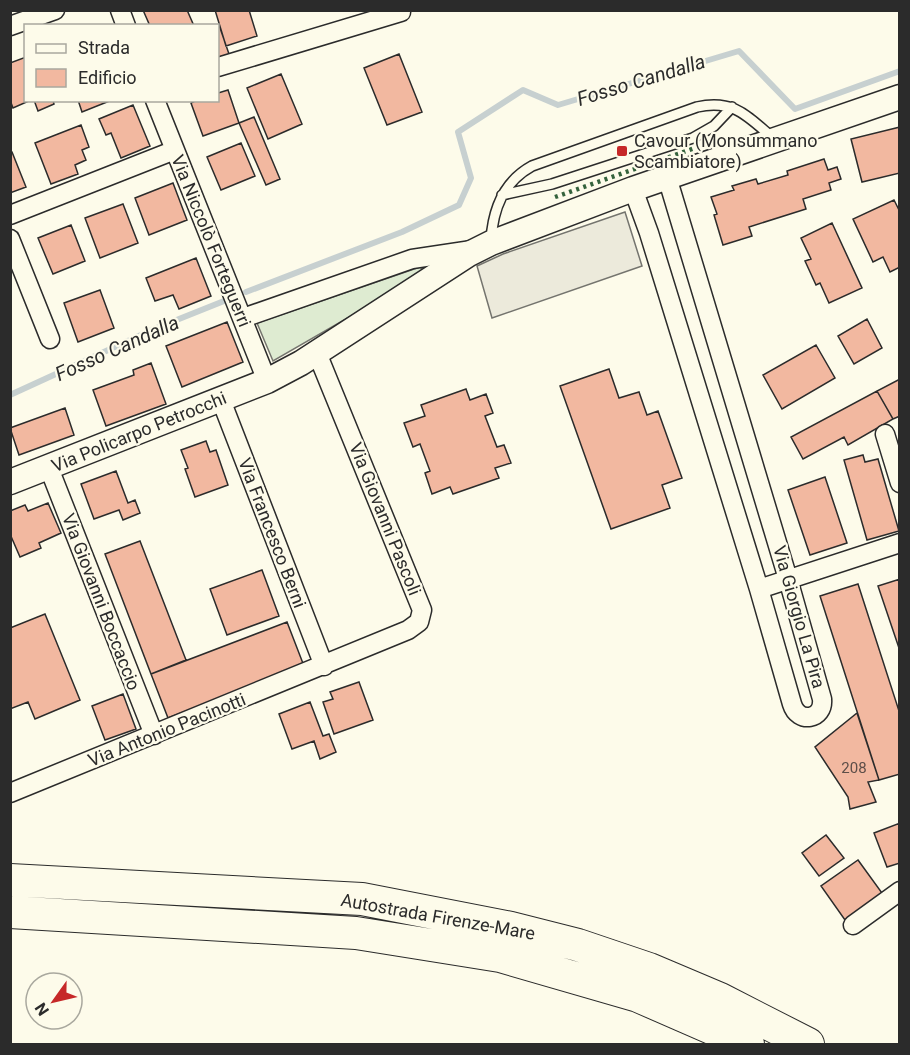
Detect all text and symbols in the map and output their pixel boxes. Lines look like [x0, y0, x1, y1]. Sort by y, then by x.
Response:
legend [24, 24, 219, 102]
text: Strada [78, 37, 130, 58]
water label: Fosso Candalla [574, 49, 708, 111]
text: Edificio [78, 67, 137, 88]
place label: Cavour (Monsummano Scambiatore) [634, 130, 818, 173]
marker: Cavour (Monsummano Scambiatore) [615, 144, 629, 158]
street label: Via Niccolò Forteguerri [167, 152, 256, 330]
water label: Fosso Candalla [51, 310, 183, 386]
street label: Via Policarpo Petrocchi [48, 387, 229, 476]
street label: Via Giovanni Pascoli [345, 439, 426, 598]
street label: Via Francesco Berni [234, 455, 311, 611]
street label: Via Giovanni Boccaccio [58, 510, 145, 693]
street label: Via Giorgio La Pira [769, 543, 830, 691]
street label: Via Antonio Pacinotti [85, 688, 249, 771]
house number: 208 [841, 759, 867, 777]
street label: Autostrada Firenze-Mare [339, 889, 537, 944]
north arrow [24, 971, 84, 1031]
text: N [31, 999, 53, 1019]

